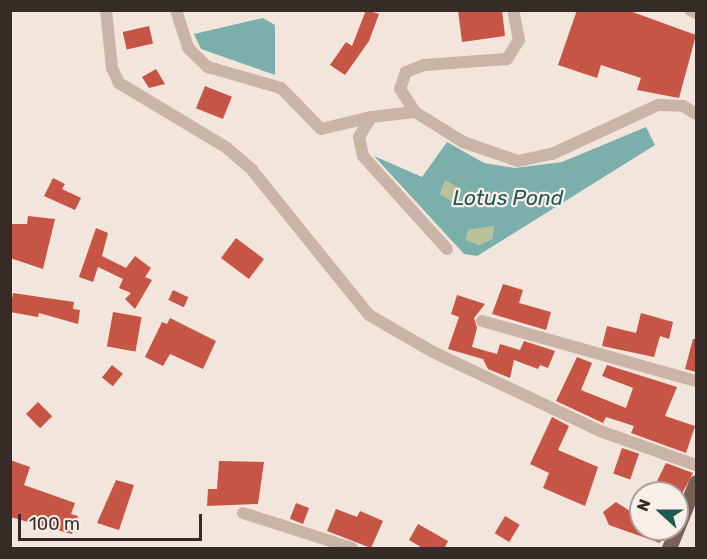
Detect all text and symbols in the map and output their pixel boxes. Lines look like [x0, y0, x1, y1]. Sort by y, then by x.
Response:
water label: Lotus Pond [453, 185, 563, 211]
north arrow [629, 481, 689, 541]
text: N [633, 496, 655, 514]
scale bar [21, 502, 206, 540]
text: 100 m [29, 513, 80, 535]

